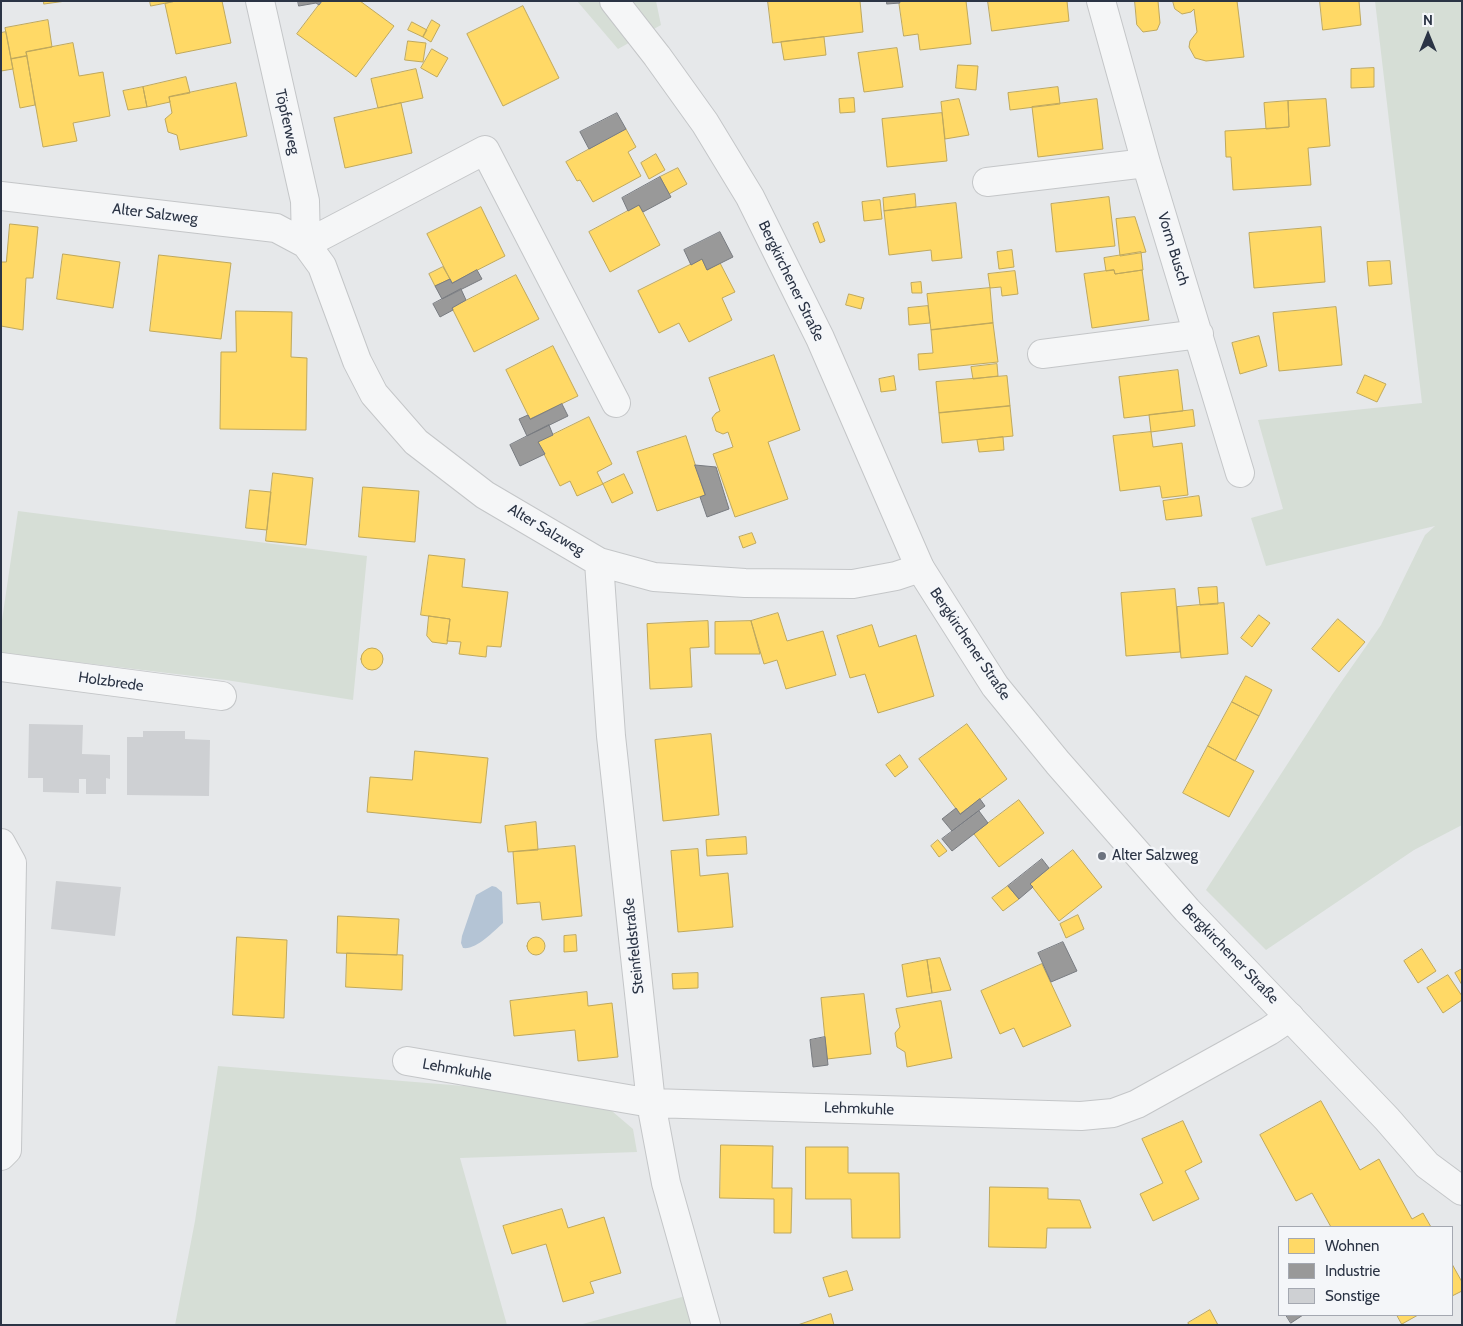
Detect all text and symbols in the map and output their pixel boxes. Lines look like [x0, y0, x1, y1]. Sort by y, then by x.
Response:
north arrow [1403, 10, 1453, 60]
text: N [1423, 11, 1433, 29]
street label: Töpferweg [271, 88, 303, 156]
street label: Alter Salzweg [111, 200, 199, 228]
street label: Vorm Busch [1153, 210, 1193, 288]
street label: Bergkirchener Straße [754, 218, 828, 344]
street label: Alter Salzweg [505, 500, 587, 560]
street label: Bergkirchener Straße [926, 584, 1014, 704]
street label: Holzbrede [77, 669, 145, 695]
place label: Alter Salzweg [1112, 847, 1198, 865]
marker: Alter Salzweg [1096, 850, 1108, 862]
street label: Steinfeldstraße [620, 897, 648, 995]
street label: Bergkirchener Straße [1178, 900, 1282, 1008]
street label: Lehmkuhle [421, 1055, 493, 1085]
street label: Lehmkuhle [824, 1099, 894, 1119]
legend [1278, 1226, 1453, 1316]
text: Wohnen [1325, 1237, 1379, 1255]
text: Industrie [1325, 1262, 1380, 1280]
text: Sonstige [1325, 1287, 1380, 1305]

